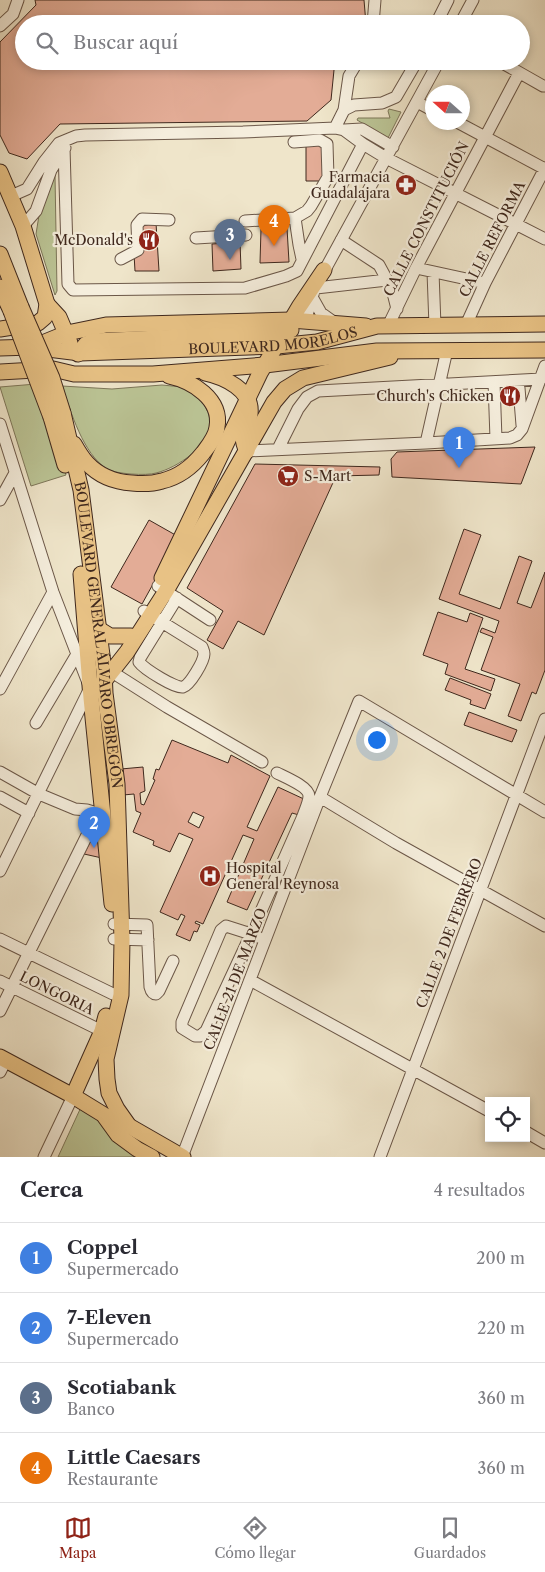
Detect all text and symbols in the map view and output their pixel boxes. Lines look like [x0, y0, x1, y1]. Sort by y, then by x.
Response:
search box [15, 15, 530, 70]
icon: search [33, 29, 61, 57]
text: Buscar aquí [73, 31, 178, 54]
north arrow [425, 85, 470, 130]
street label: CALLE CONSTITUCIÓN [378, 138, 473, 299]
place label: Farmacia Guadalajara [311, 168, 391, 202]
pharmacy icon: Farmacia Guadalajara [394, 173, 418, 197]
street label: CALLE REFORMA [455, 177, 529, 300]
pin: 4 [258, 205, 290, 246]
pin: 3 [214, 219, 246, 260]
restaurant icon: McDonald's [137, 228, 161, 252]
place label: McDonald's [54, 231, 133, 249]
street label: BOULEVARD MORELOS [188, 323, 359, 358]
restaurant icon: Church's Chicken [498, 384, 522, 408]
place label: Church's Chicken [376, 387, 494, 405]
pin: 1 [443, 427, 475, 468]
supermarket icon: S-Mart [276, 464, 300, 488]
place label: S-Mart [304, 467, 351, 485]
street label: BOULEVARD GENERAL ÁLVARO OBREGÓN [70, 479, 127, 790]
your location [364, 727, 390, 753]
pin: 2 [78, 807, 110, 848]
street label: CALLE 2 DE FEBRERO [412, 855, 486, 1011]
place label: Hospital General Reynosa [226, 859, 340, 893]
hospital icon: Hospital General Reynosa [198, 864, 222, 888]
street label: CALLE 21 DE MARZO [200, 905, 270, 1053]
street label: LONGORIA [17, 967, 98, 1019]
map controls [485, 1097, 530, 1142]
button: locate [485, 1097, 530, 1142]
text: Cerca [20, 1177, 83, 1202]
text: 4 resultados [434, 1180, 525, 1200]
text: Coppel [67, 1236, 138, 1259]
text: 1 [32, 1248, 40, 1268]
text: 200 m [476, 1248, 525, 1268]
text: Supermercado [67, 1259, 179, 1279]
text: 7-Eleven [67, 1306, 152, 1329]
text: 2 [31, 1318, 41, 1338]
text: 220 m [477, 1318, 525, 1338]
text: Supermercado [67, 1329, 179, 1349]
text: Scotiabank [67, 1376, 176, 1399]
text: 3 [31, 1388, 41, 1408]
text: 360 m [478, 1388, 525, 1408]
text: Banco [67, 1399, 115, 1419]
text: Little Caesars [67, 1446, 201, 1469]
text: 4 [31, 1458, 41, 1478]
text: 360 m [478, 1458, 525, 1478]
text: Restaurante [67, 1469, 158, 1489]
tab: Mapa [59, 1514, 96, 1562]
tab: Cómo llegar [214, 1514, 296, 1562]
tab: Guardados [414, 1514, 486, 1562]

